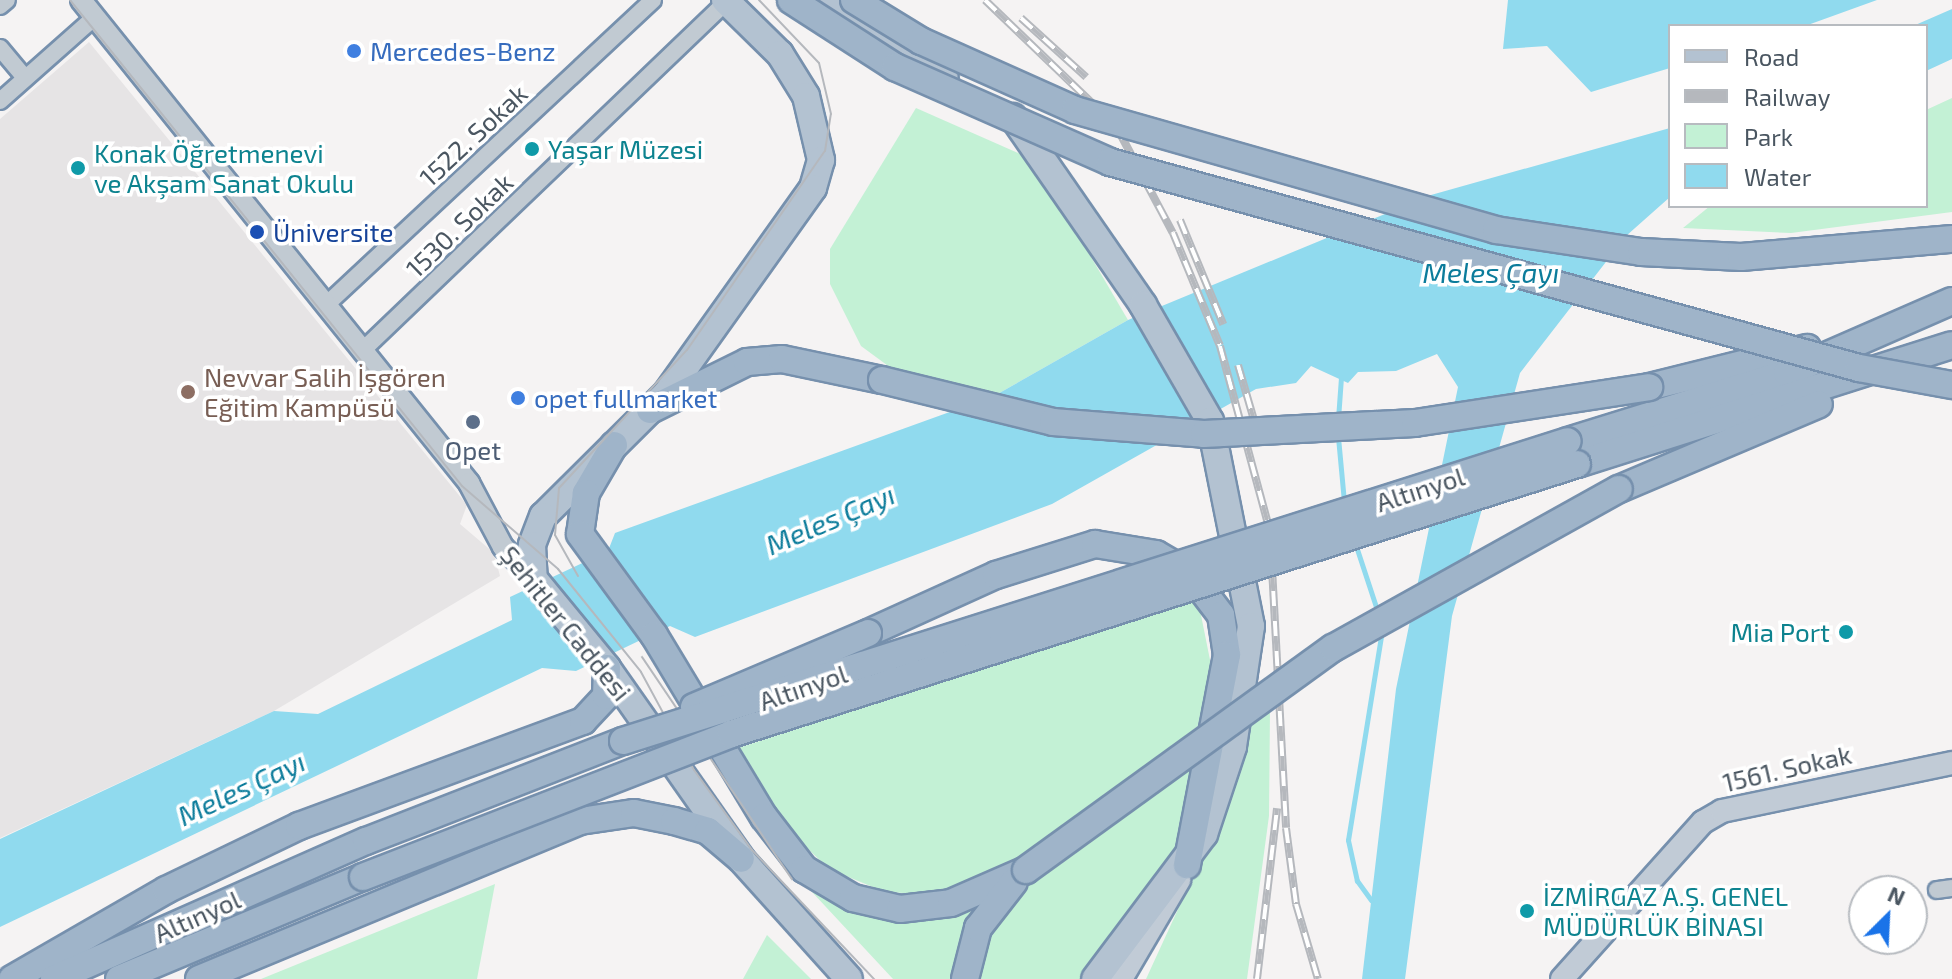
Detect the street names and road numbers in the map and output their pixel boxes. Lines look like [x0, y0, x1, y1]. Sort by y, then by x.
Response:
street label: 1522. Sokak [413, 77, 533, 193]
street label: 1530. Sokak [399, 166, 519, 284]
street label: Altınyol [1372, 460, 1468, 518]
street label: Şehitler Caddesi [494, 539, 638, 707]
street label: Altınyol [755, 657, 851, 717]
street label: 1561. Sokak [1719, 738, 1855, 798]
street label: Altınyol [149, 883, 245, 949]

